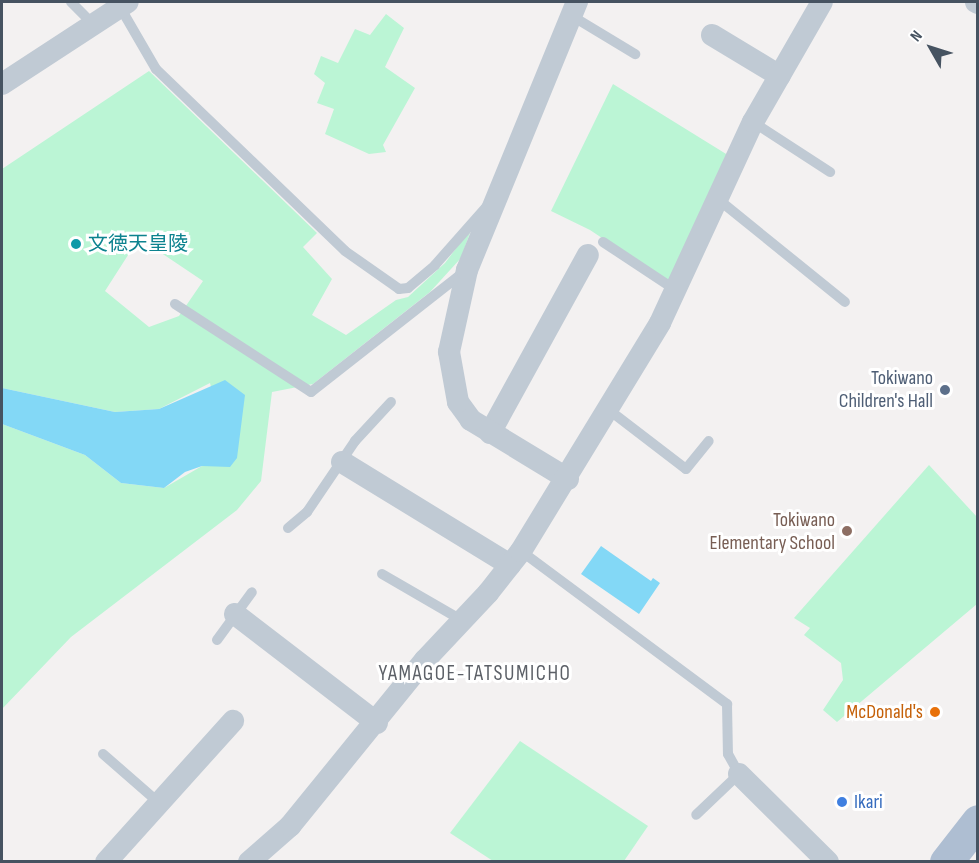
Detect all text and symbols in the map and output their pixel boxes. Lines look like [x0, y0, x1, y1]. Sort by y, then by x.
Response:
north arrow [901, 18, 961, 78]
text: N [907, 27, 927, 46]
place label: 文徳天皇陵 [88, 232, 188, 256]
marker: 文徳天皇陵 [69, 237, 83, 251]
place label: Tokiwano Children's Hall [839, 366, 933, 413]
marker: Tokiwano Children's Hall [938, 383, 952, 397]
place label: Tokiwano Elementary School [709, 508, 835, 555]
marker: Tokiwano Elementary School [840, 524, 854, 538]
district label: YAMAGOE-TATSUMICHO [379, 661, 571, 687]
place label: McDonald's [846, 700, 923, 724]
marker: McDonald's [928, 705, 942, 719]
place label: Ikari [854, 790, 883, 814]
marker: Ikari [835, 795, 849, 809]

